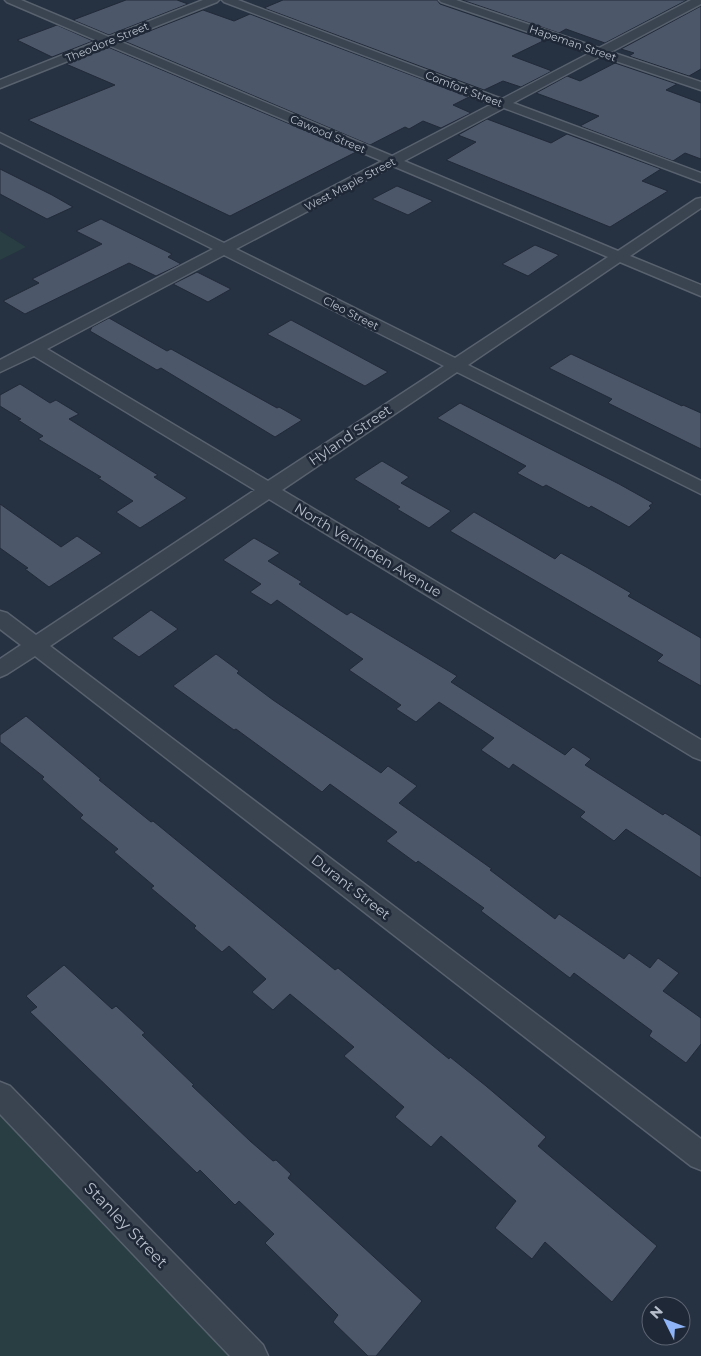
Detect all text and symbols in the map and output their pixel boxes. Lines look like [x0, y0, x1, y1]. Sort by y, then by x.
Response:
street label: Theodore Street [63, 19, 151, 65]
street label: Hapeman Street [528, 22, 619, 65]
street label: Comfort Street [423, 68, 505, 110]
street label: Cawood Street [288, 112, 368, 156]
street label: West Maple Street [302, 154, 398, 214]
street label: Cleo Street [321, 293, 382, 333]
street label: Hyland Street [305, 401, 395, 469]
street label: North Verlinden Avenue [291, 499, 445, 601]
street label: Durant Street [308, 851, 394, 924]
street label: Stanley Street [80, 1178, 172, 1272]
north arrow [641, 1296, 691, 1346]
text: N [646, 1302, 667, 1323]

